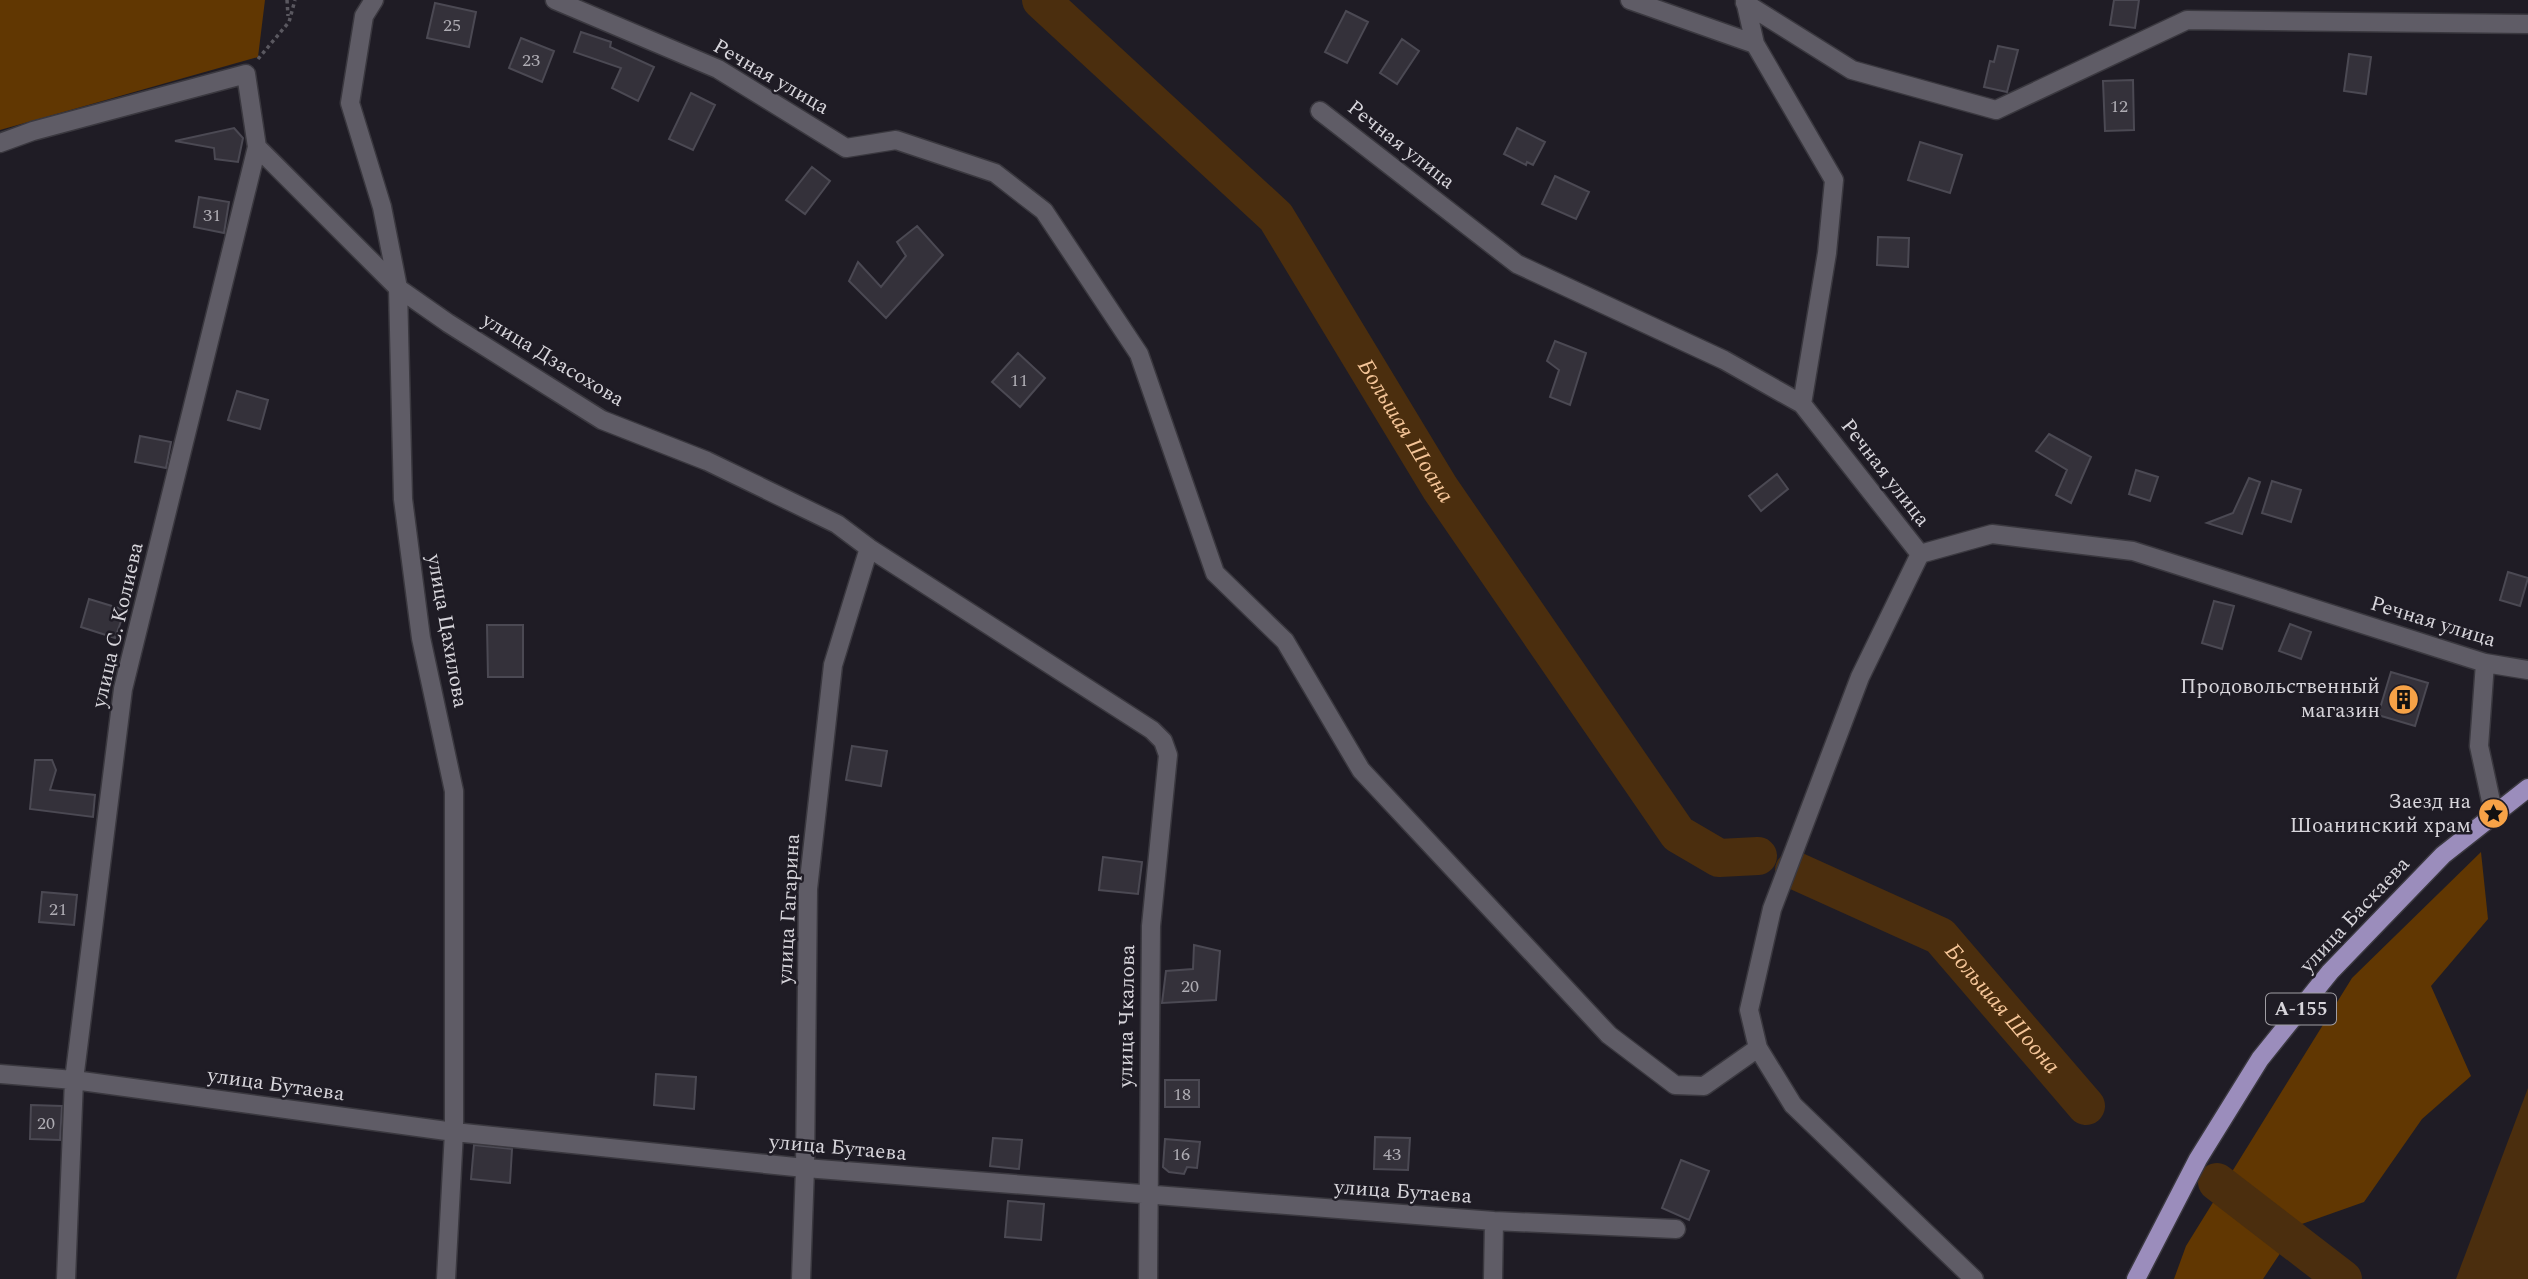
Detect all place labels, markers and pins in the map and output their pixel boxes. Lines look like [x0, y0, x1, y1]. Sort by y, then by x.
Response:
place label: Продовольственный магазин [2180, 671, 2380, 727]
building icon: Продовольственный магазин [2386, 682, 2420, 716]
place label: Заезд на Шоанинский храм [2290, 786, 2472, 842]
place icon: Заезд на Шоанинский храм [2477, 797, 2511, 831]

